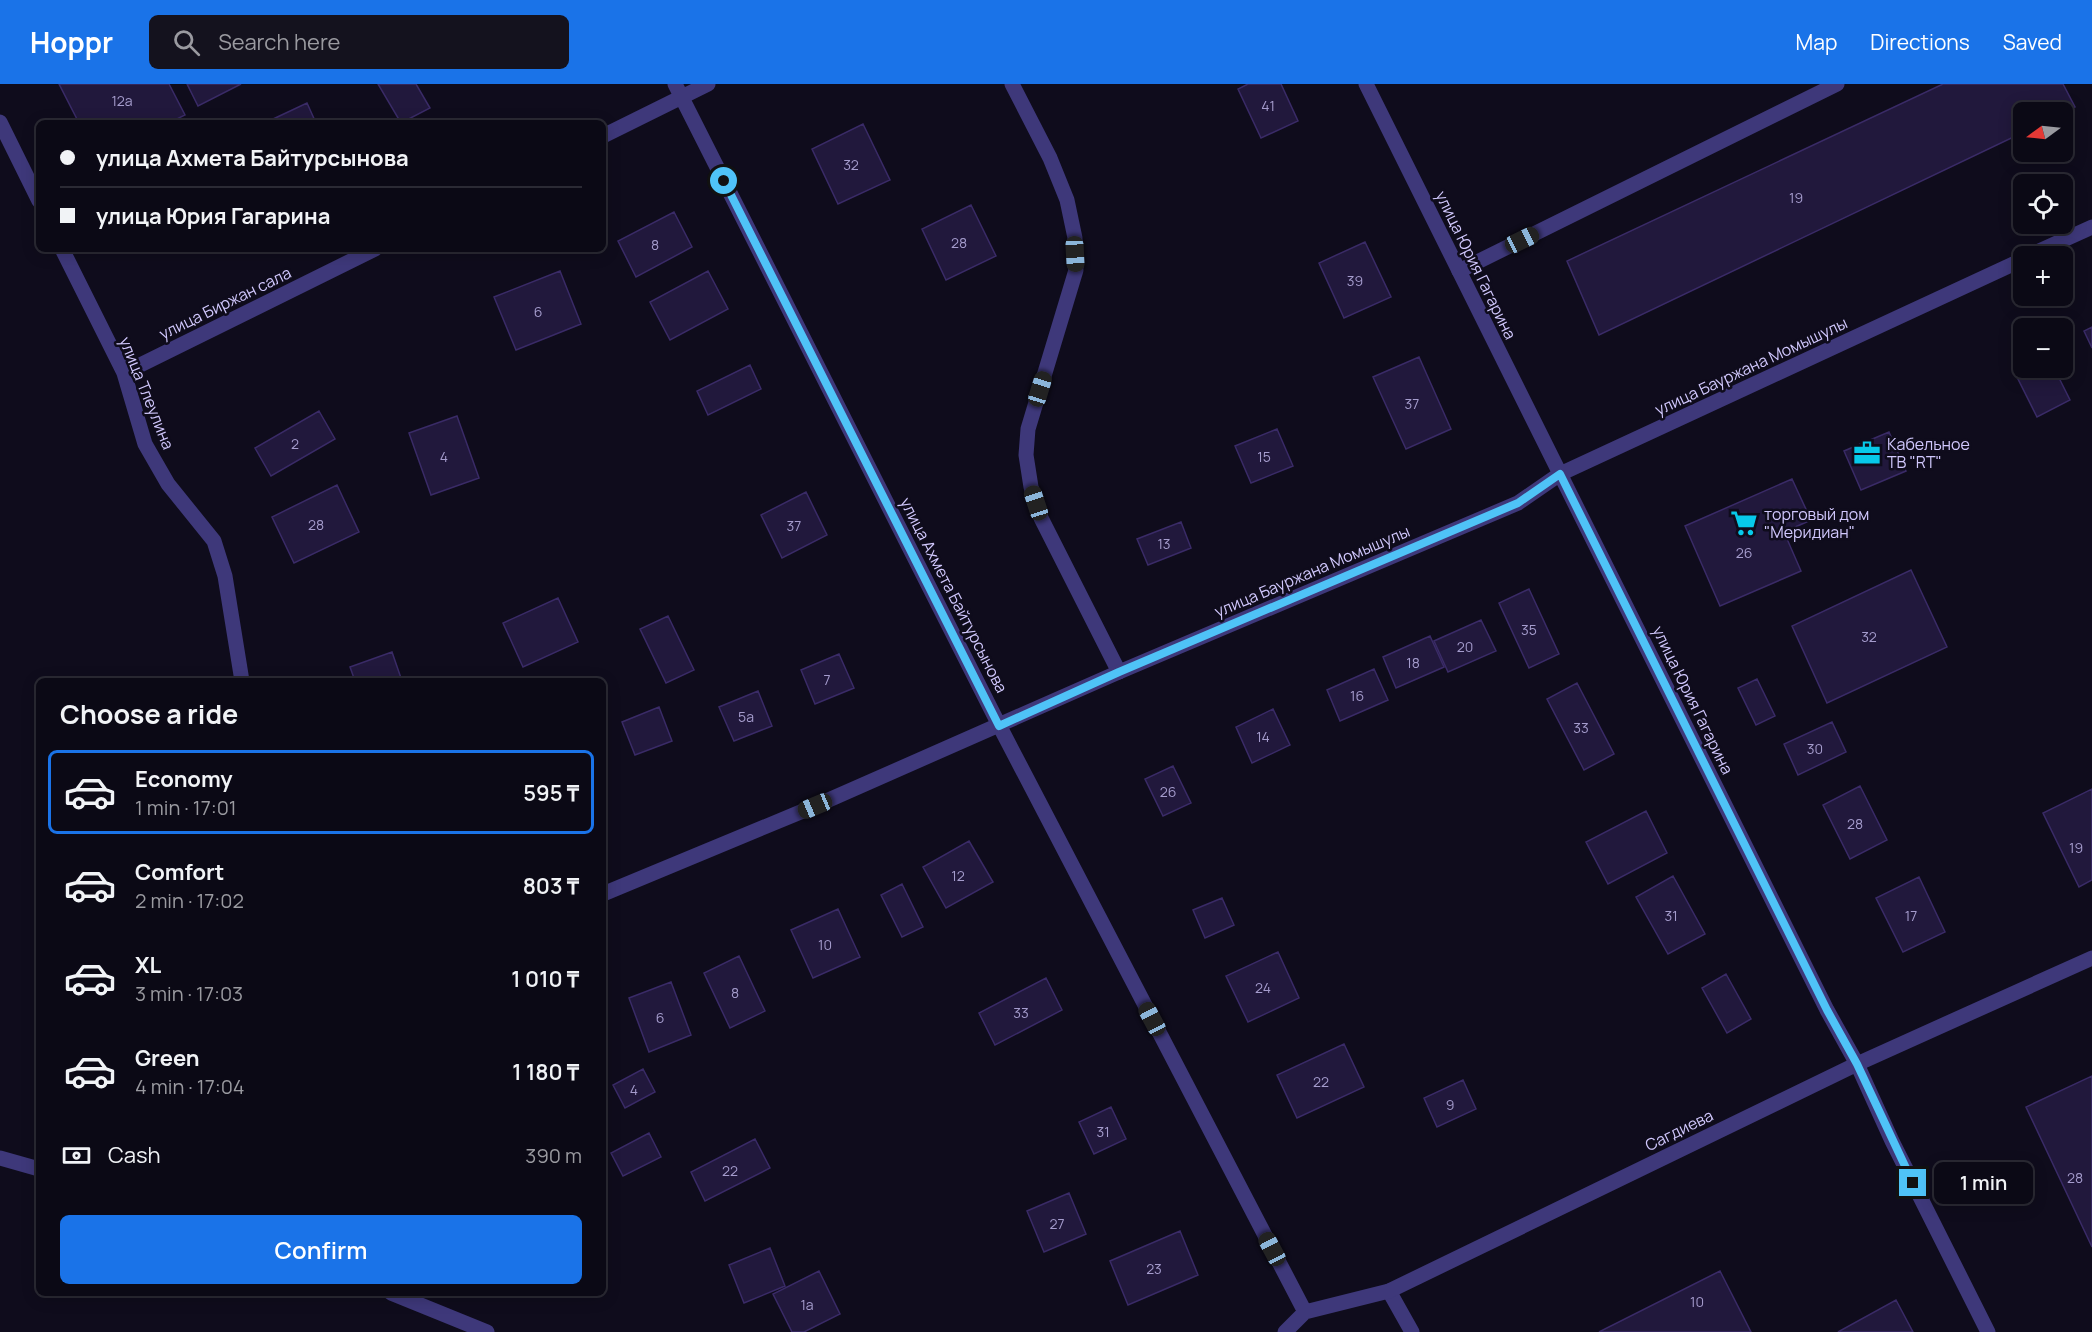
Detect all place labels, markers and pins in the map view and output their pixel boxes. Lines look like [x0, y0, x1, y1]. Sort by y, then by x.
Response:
place label: Кабельное ТВ "RT" [1887, 433, 1970, 473]
office icon: Кабельное ТВ "RT" [1852, 438, 1882, 468]
place label: торговый дом "Меридиан" [1764, 503, 1869, 543]
supermarket icon: торговый дом "Меридиан" [1729, 508, 1759, 538]

